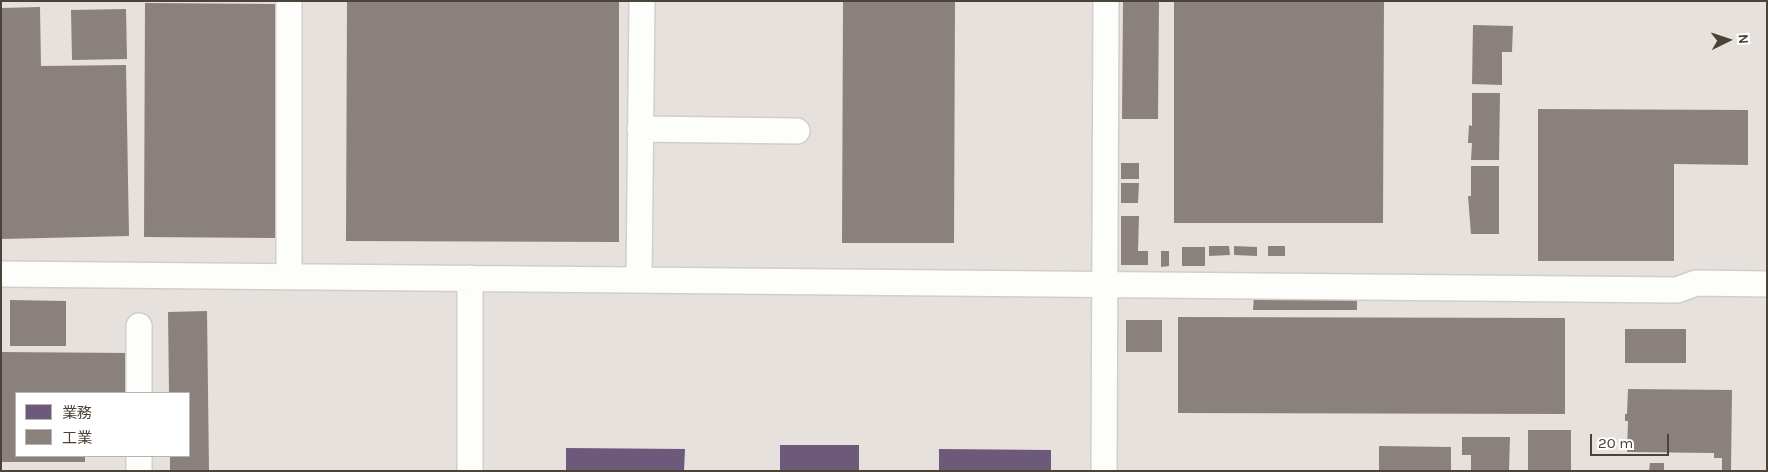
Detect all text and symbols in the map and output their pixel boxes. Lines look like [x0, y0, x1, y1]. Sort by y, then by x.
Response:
north arrow [1703, 15, 1753, 65]
text: N [1735, 33, 1752, 45]
legend [15, 392, 190, 457]
text: 業務 [62, 404, 92, 422]
scale bar [1593, 424, 1672, 456]
text: 工業 [62, 429, 92, 447]
text: 20 m [1598, 434, 1633, 452]

